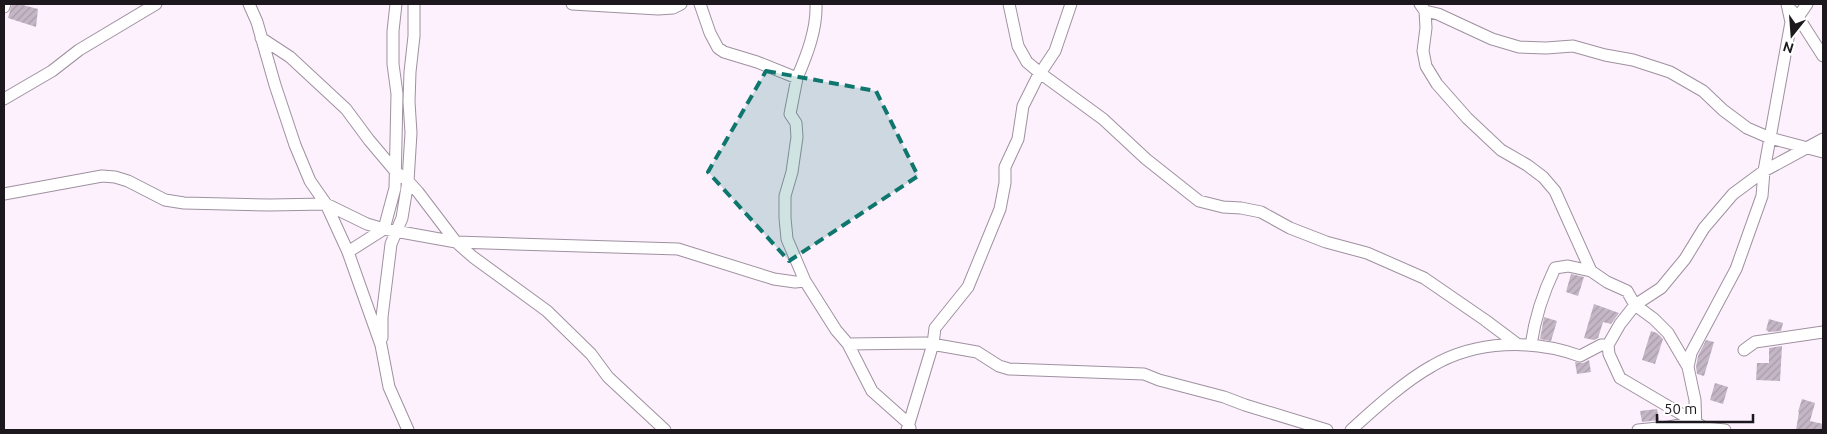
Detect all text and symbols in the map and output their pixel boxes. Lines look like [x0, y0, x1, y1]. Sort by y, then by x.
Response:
north arrow [1767, 10, 1817, 60]
text: N [1781, 38, 1796, 57]
scale bar [1657, 392, 1753, 424]
text: 50 m [1664, 400, 1697, 417]

